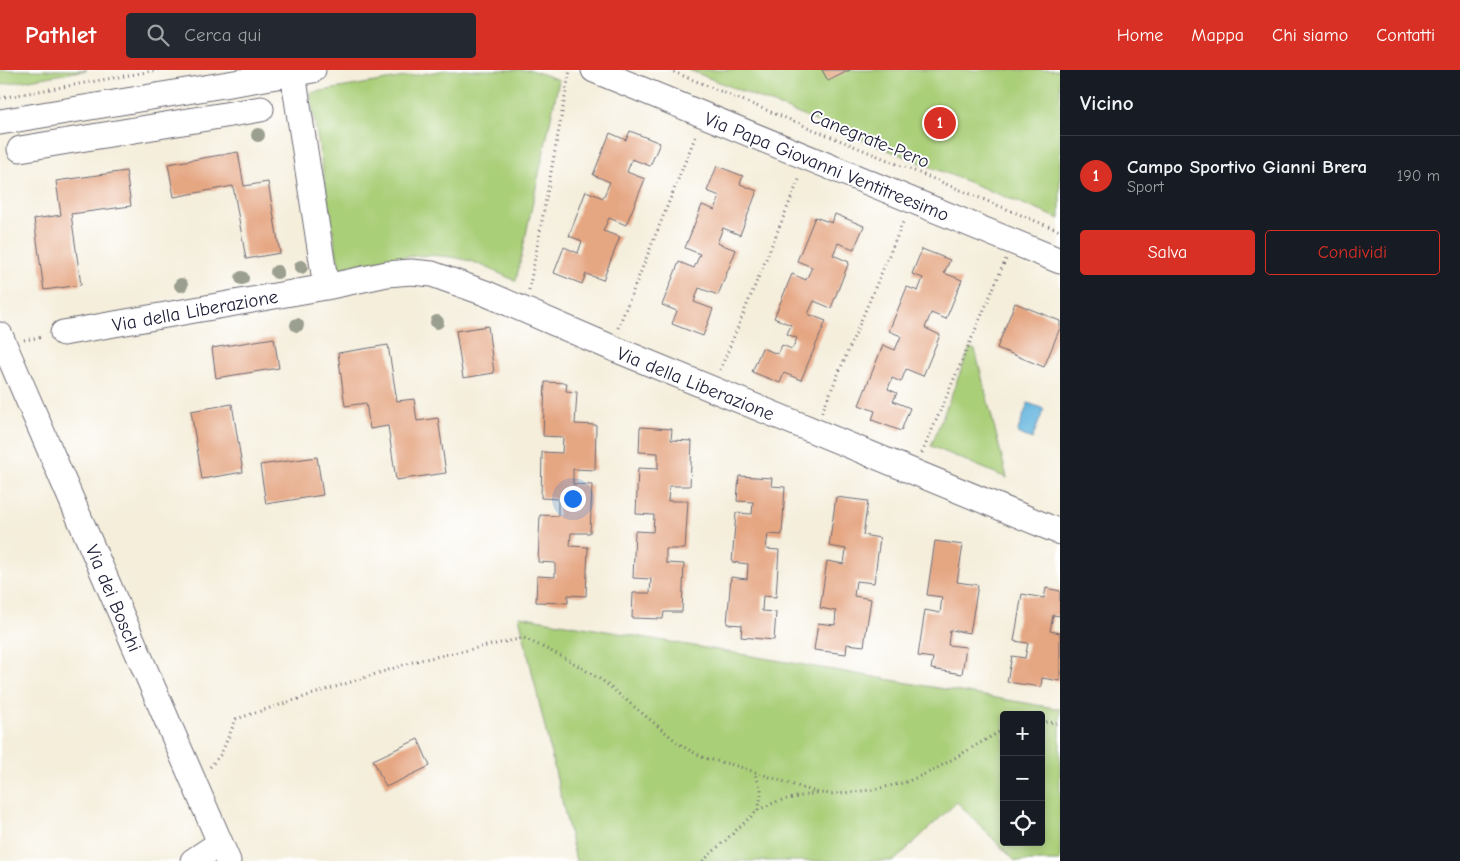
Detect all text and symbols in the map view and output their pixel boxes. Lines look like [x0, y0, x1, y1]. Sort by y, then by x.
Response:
search box [126, 13, 476, 58]
text: Pathlet [25, 21, 96, 49]
icon: search [144, 21, 172, 49]
text: Cerca qui [184, 24, 262, 46]
text: Home [1117, 25, 1163, 46]
text: Mappa [1191, 25, 1244, 46]
text: Chi siamo [1272, 25, 1348, 46]
text: Contatti [1376, 25, 1435, 46]
text: Vicino [1080, 91, 1134, 115]
pin: 1 [924, 104, 956, 142]
street label: Canegrate-Pero [807, 105, 933, 173]
street label: Via Papa Giovanni Ventitreesimo [701, 108, 952, 226]
text: Campo Sportivo Gianni Brera [1127, 156, 1367, 178]
text: 1 [1093, 167, 1099, 185]
text: 190 m [1397, 167, 1440, 185]
text: Sport [1127, 178, 1164, 196]
button: Salva [1080, 230, 1255, 275]
button: Condividi [1265, 230, 1440, 275]
street label: Via della Liberazione [111, 286, 280, 336]
street label: Via della Liberazione [614, 342, 778, 426]
your location [560, 486, 586, 512]
street label: Via dei Boschi [81, 542, 145, 655]
map controls [1000, 711, 1045, 846]
button: + [1000, 711, 1045, 756]
button: − [1000, 756, 1045, 801]
button: locate [1000, 801, 1045, 846]

